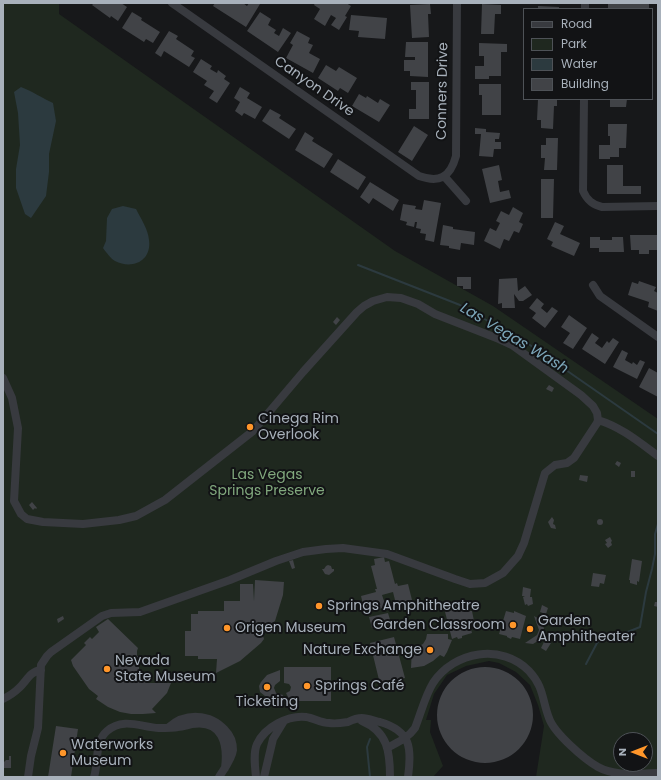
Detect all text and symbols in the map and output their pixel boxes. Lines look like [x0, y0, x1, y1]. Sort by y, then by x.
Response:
legend [523, 8, 653, 100]
text: Road [561, 15, 592, 32]
text: Park [561, 35, 587, 52]
street label: Conners Drive [434, 42, 452, 140]
street label: Canyon Drive [271, 53, 357, 121]
text: Water [561, 55, 597, 72]
text: Building [561, 75, 609, 92]
water label: Las Vegas Wash [457, 300, 571, 378]
place label: Cinega Rim Overlook [258, 411, 339, 444]
marker: Cinega Rim Overlook [245, 422, 255, 432]
park label: Las Vegas Springs Preserve [209, 467, 325, 500]
place label: Springs Amphitheatre [327, 598, 480, 614]
marker: Springs Amphitheatre [314, 601, 324, 611]
place label: Garden Amphitheater [538, 613, 635, 646]
place label: Garden Classroom [373, 617, 505, 633]
place label: Origen Museum [235, 620, 346, 636]
marker: Garden Classroom [508, 620, 518, 630]
marker: Origen Museum [222, 623, 232, 633]
marker: Garden Amphitheater [525, 624, 535, 634]
place label: Nature Exchange [303, 642, 422, 658]
marker: Nature Exchange [425, 645, 435, 655]
place label: Nevada State Museum [115, 653, 216, 686]
marker: Nevada State Museum [102, 664, 112, 674]
place label: Springs Café [315, 678, 404, 694]
marker: Springs Café [302, 681, 312, 691]
marker: Ticketing [262, 682, 272, 692]
place label: Ticketing [236, 694, 298, 710]
north arrow [613, 732, 653, 772]
place label: Waterworks Museum [71, 737, 153, 770]
marker: Waterworks Museum [58, 748, 68, 758]
text: N [614, 748, 630, 756]

